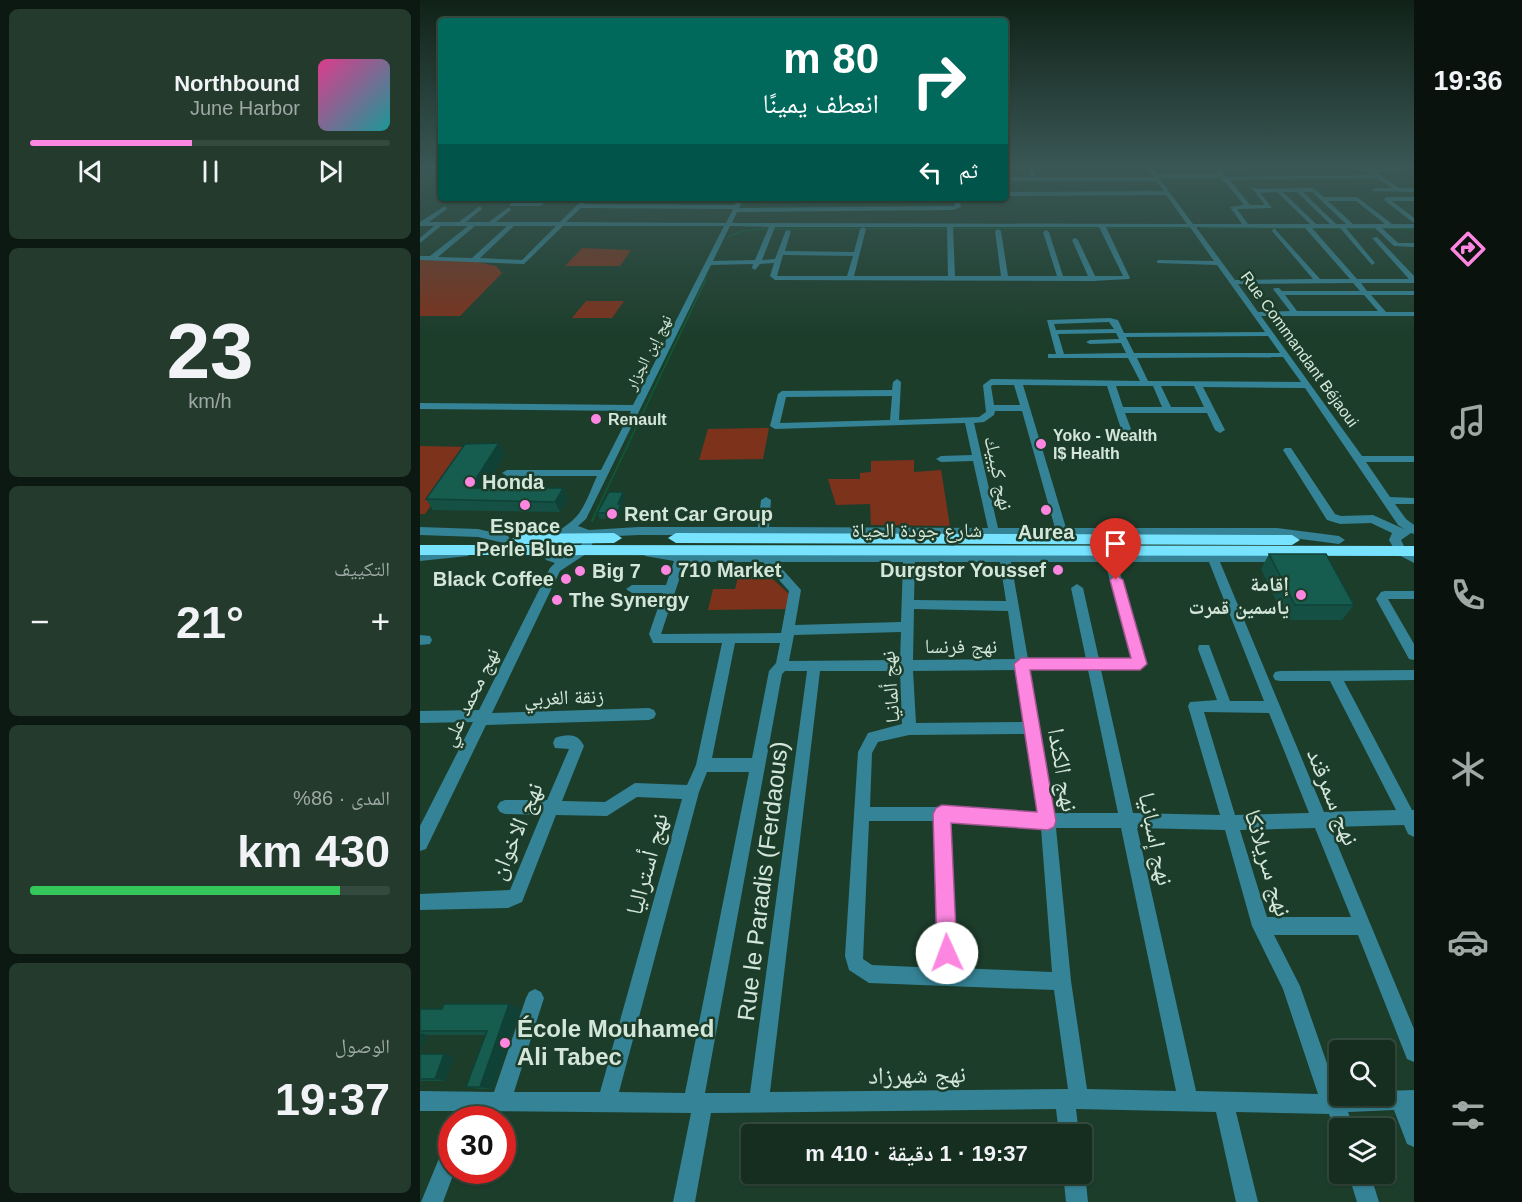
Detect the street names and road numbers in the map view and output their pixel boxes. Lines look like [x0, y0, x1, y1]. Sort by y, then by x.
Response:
street label: Rue Commandant Béjaoui [1238, 268, 1362, 430]
street label: نهج إبن الجزار [622, 312, 676, 394]
street label: نهج كيبيك [978, 434, 1018, 513]
street label: شارع جودة الحياة [852, 519, 982, 543]
street label: نهج فرنسا [925, 635, 997, 659]
street label: نهج محمد علي [437, 644, 508, 752]
street label: نهج ألمانيا [876, 650, 905, 724]
street label: زنقة الغربي [524, 685, 605, 714]
street label: نهج الكندا [1041, 726, 1084, 814]
street label: Rue le Paradis (Ferdaous) [732, 740, 793, 1022]
street label: نهج سمرقند [1300, 744, 1365, 850]
street label: نهج الاخوان [483, 778, 550, 884]
street label: نهج إسبانيا [1131, 790, 1179, 888]
street label: نهج سريلانكا [1238, 806, 1298, 920]
street label: نهج أستراليا [620, 810, 675, 918]
street label: نهج شهرزاد [868, 1060, 966, 1091]

